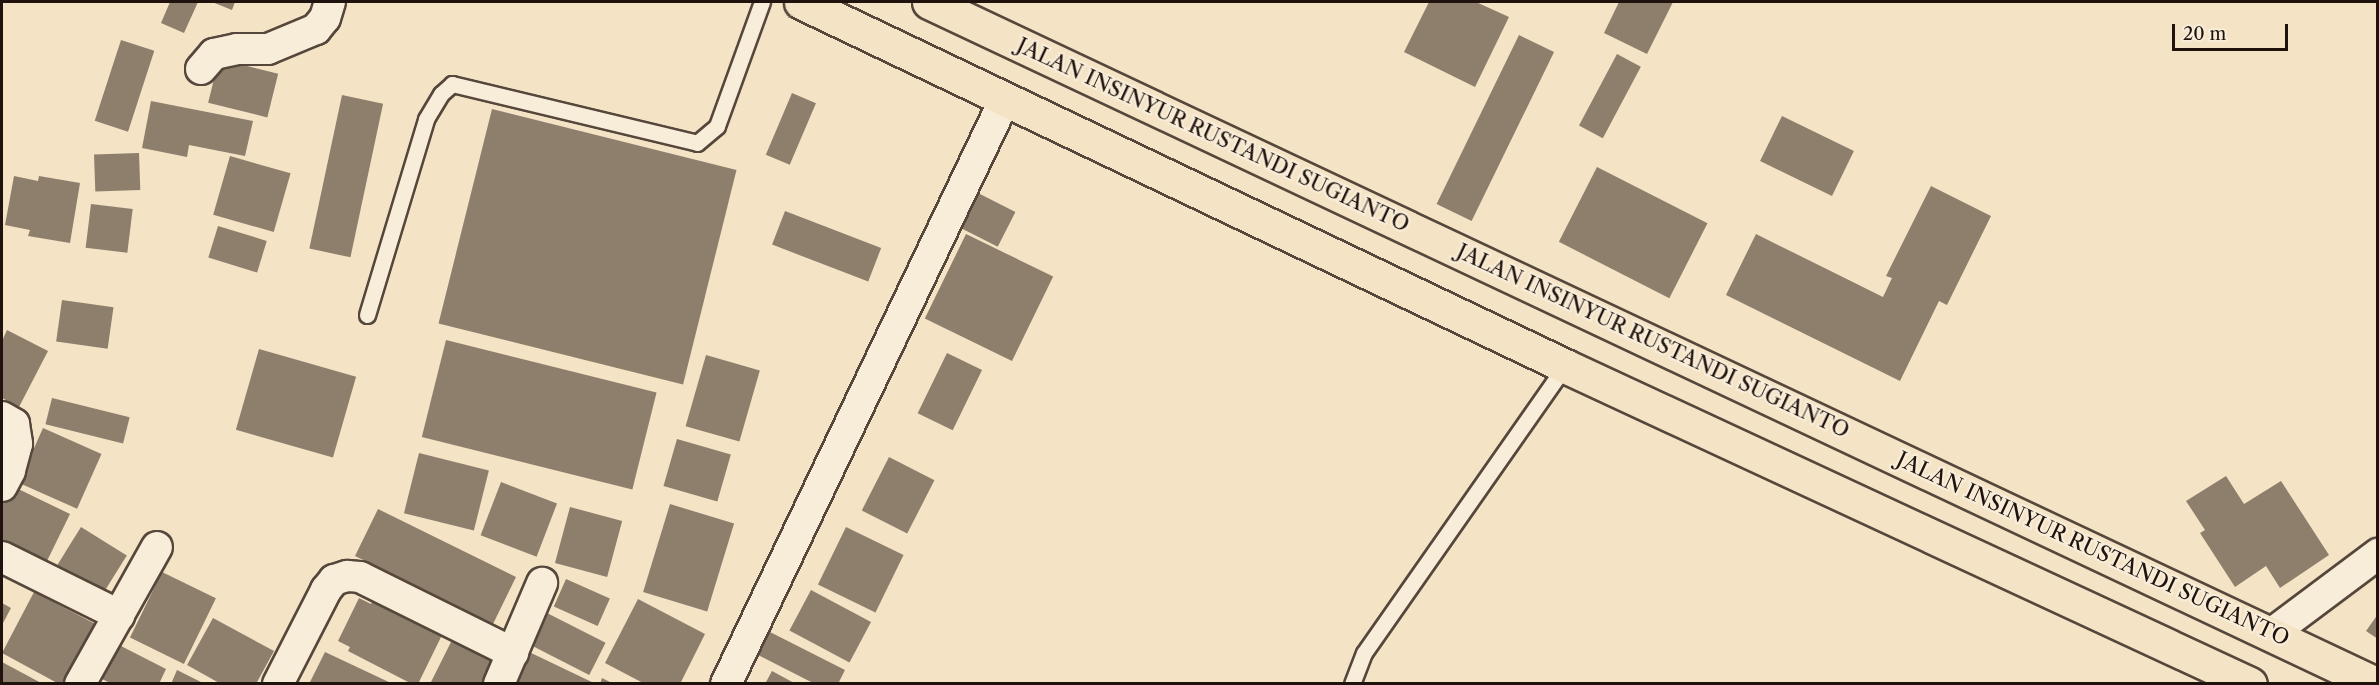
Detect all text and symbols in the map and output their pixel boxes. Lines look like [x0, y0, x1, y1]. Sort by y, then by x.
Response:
scale bar [2175, 12, 2290, 50]
text: 20 m [2183, 23, 2226, 45]
street label: JALAN INSINYUR RUSTANDI SUGIANTO [1012, 32, 1414, 238]
street label: JALAN INSINYUR RUSTANDI SUGIANTO [1452, 238, 1854, 444]
street label: JALAN INSINYUR RUSTANDI SUGIANTO [1892, 446, 2294, 652]

